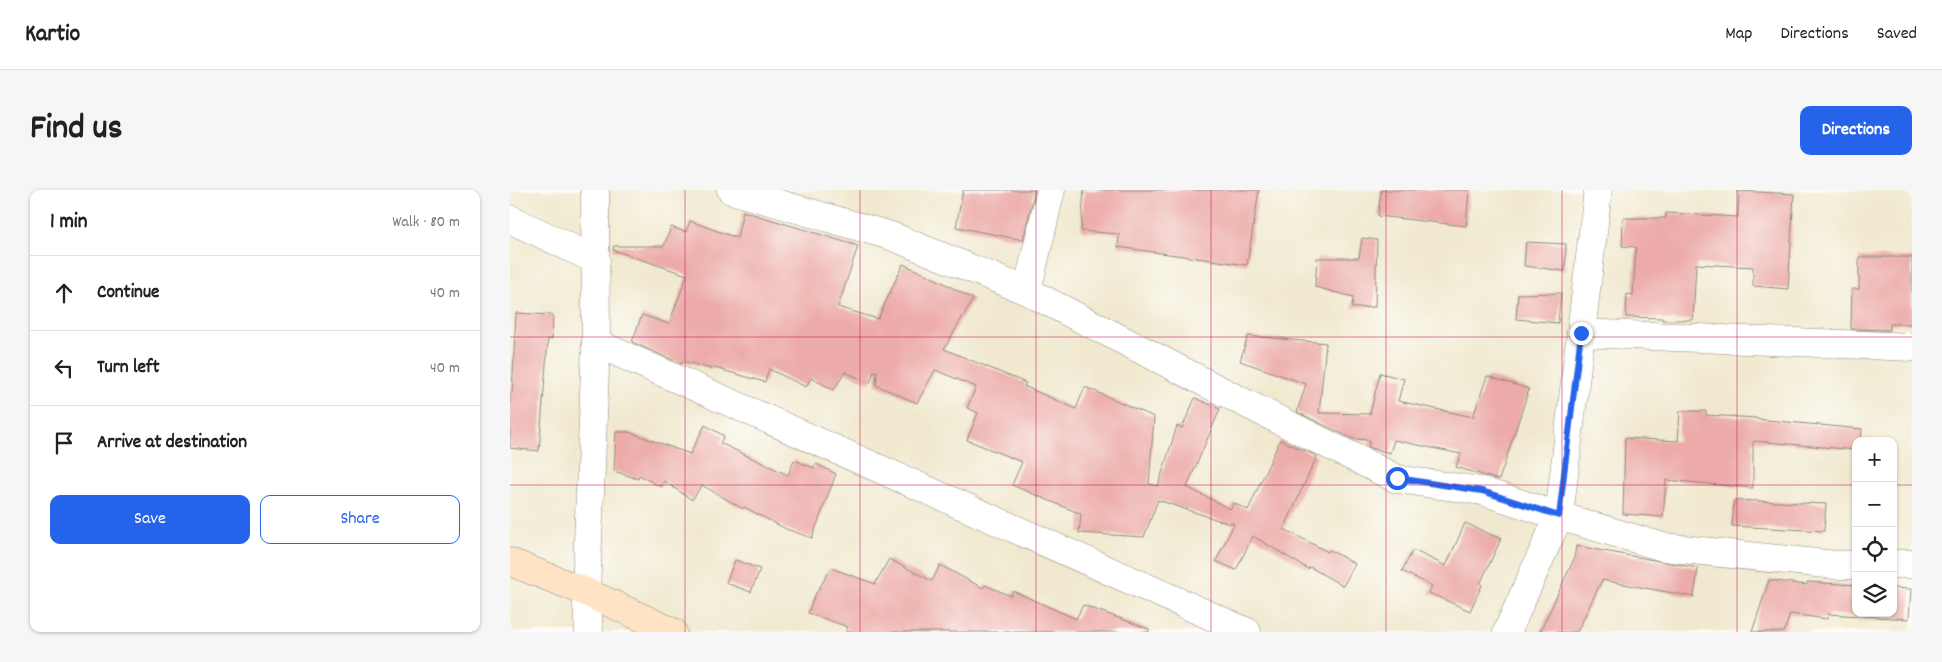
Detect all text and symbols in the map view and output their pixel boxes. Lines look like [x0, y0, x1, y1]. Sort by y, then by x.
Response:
text: Kartio [25, 18, 80, 52]
text: Map [1725, 22, 1752, 47]
text: Directions [1780, 22, 1849, 47]
text: Saved [1877, 22, 1917, 47]
text: Find us [30, 105, 122, 155]
button: Directions [1800, 106, 1912, 155]
text: 1 min [50, 208, 87, 238]
text: Walk · 80 m [392, 211, 460, 234]
icon: ahead [50, 279, 78, 307]
text: Continue [97, 280, 159, 307]
text: 40 m [430, 282, 460, 305]
route end [1570, 322, 1593, 345]
icon: left [50, 354, 78, 382]
text: Turn left [97, 355, 160, 382]
text: 40 m [430, 357, 460, 380]
icon: arrive [50, 429, 78, 457]
text: Arrive at destination [97, 430, 247, 457]
map controls [1852, 437, 1897, 617]
button: + [1852, 437, 1897, 482]
route start [1386, 467, 1409, 490]
button: − [1852, 482, 1897, 527]
button: Save [50, 495, 250, 544]
button: Share [260, 495, 460, 544]
button: locate [1852, 527, 1897, 572]
button: layers [1852, 572, 1897, 617]

